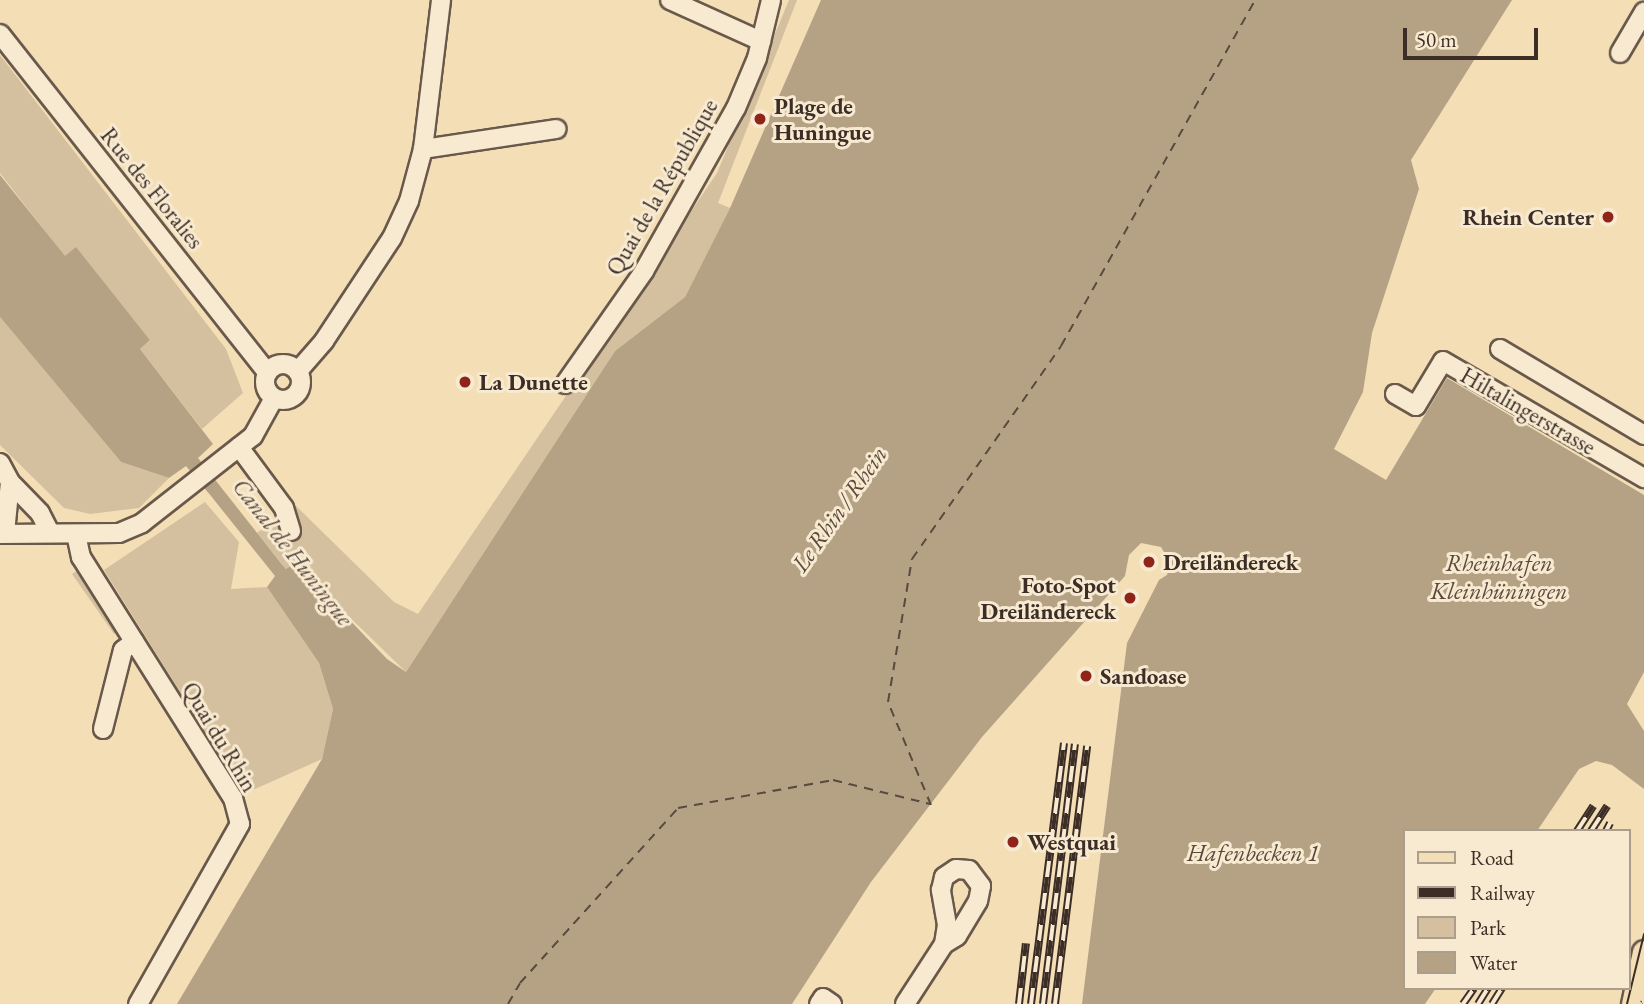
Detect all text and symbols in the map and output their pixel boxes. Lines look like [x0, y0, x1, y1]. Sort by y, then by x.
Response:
scale bar [1406, 14, 1541, 58]
text: 50 m [1416, 26, 1457, 53]
place label: Plage de Huningue [774, 92, 871, 146]
street label: Quai de la République [600, 94, 724, 280]
marker: Plage de Huningue [752, 111, 768, 127]
street label: Rue des Floralies [95, 122, 209, 254]
place label: Rhein Center [1463, 203, 1594, 231]
marker: Rhein Center [1600, 209, 1616, 225]
street label: Hiltalingerstrasse [1456, 361, 1600, 461]
place label: La Dunette [479, 368, 588, 396]
marker: La Dunette [457, 374, 473, 390]
water label: Le Rhin / Rhein [785, 441, 893, 577]
water label: Canal de Huningue [226, 473, 360, 631]
place label: Dreiländereck [1163, 548, 1298, 576]
water label: Rheinhafen Kleinhüningen [1430, 549, 1568, 605]
marker: Dreiländereck [1141, 554, 1157, 570]
place label: Foto-Spot Dreiländereck [981, 571, 1116, 625]
marker: Foto-Spot Dreiländereck [1122, 590, 1138, 606]
place label: Sandoase [1100, 662, 1186, 690]
marker: Sandoase [1078, 668, 1094, 684]
street label: Quai du Rhin [176, 677, 264, 797]
place label: Westquai [1027, 828, 1116, 856]
legend [1402, 829, 1630, 990]
marker: Westquai [1005, 834, 1021, 850]
water label: Hafenbecken 1 [1187, 839, 1319, 867]
text: Road [1470, 844, 1514, 871]
text: Railway [1470, 879, 1535, 906]
text: Park [1470, 914, 1506, 941]
text: Water [1470, 949, 1517, 976]

